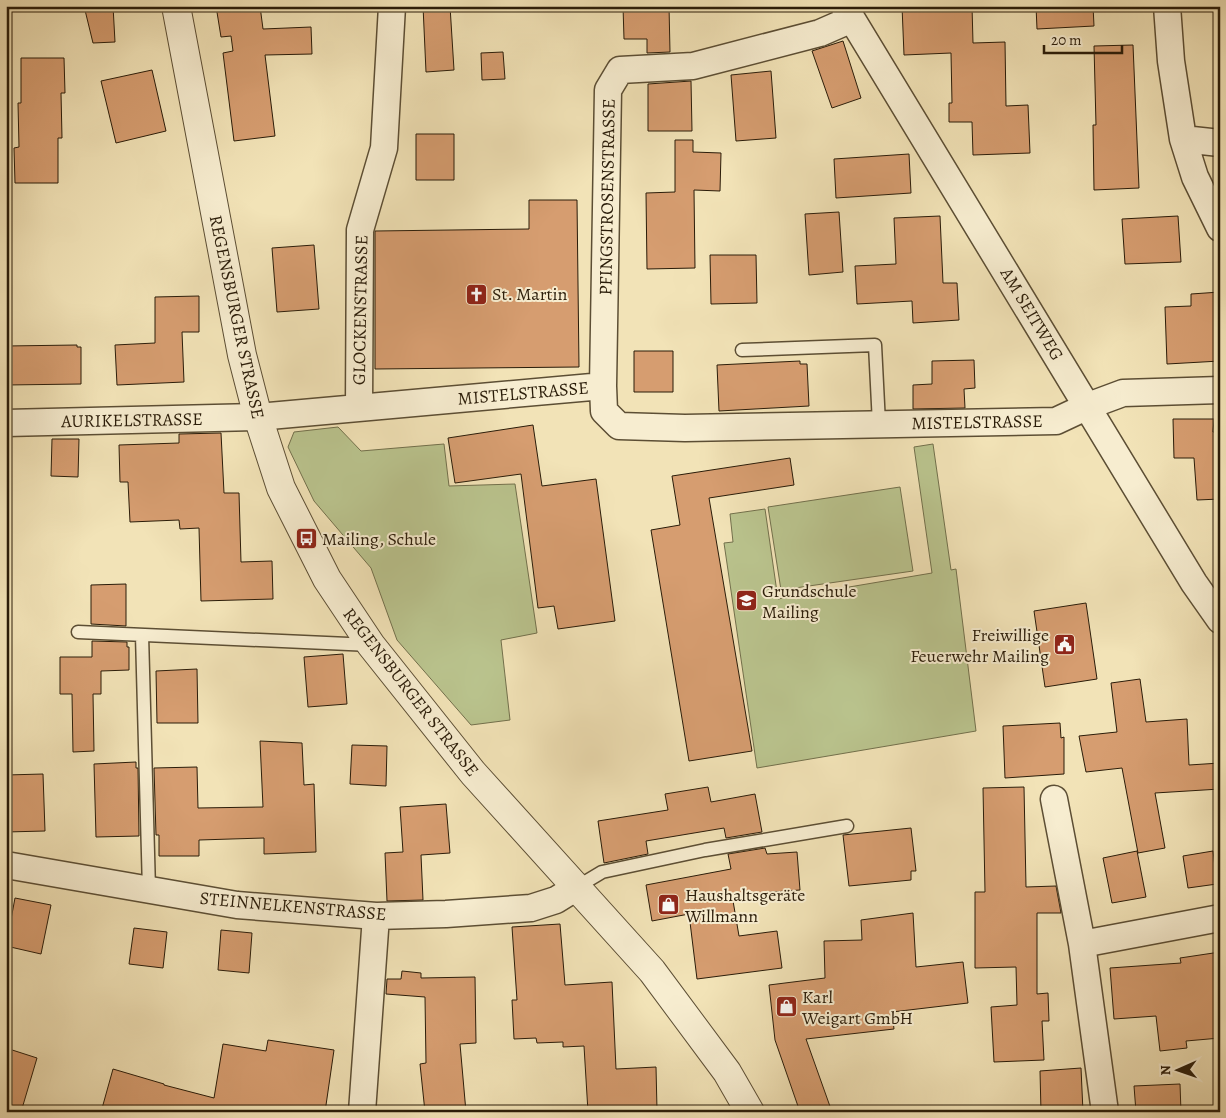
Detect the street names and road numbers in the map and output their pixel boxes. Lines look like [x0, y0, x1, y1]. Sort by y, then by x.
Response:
street label: PFINGSTROSENSTRASSE [593, 98, 621, 296]
street label: REGENSBURGER STRASSE [204, 213, 270, 421]
street label: GLOCKENSTRASSE [347, 235, 373, 385]
street label: AM SEITWEG [994, 262, 1069, 365]
street label: MISTELSTRASSE [456, 375, 590, 411]
street label: AURIKELSTRASSE [60, 407, 203, 433]
street label: MISTELSTRASSE [911, 409, 1043, 435]
street label: REGENSBURGER STRASSE [338, 603, 484, 781]
street label: STEINNELKENSTRASSE [199, 886, 387, 926]

